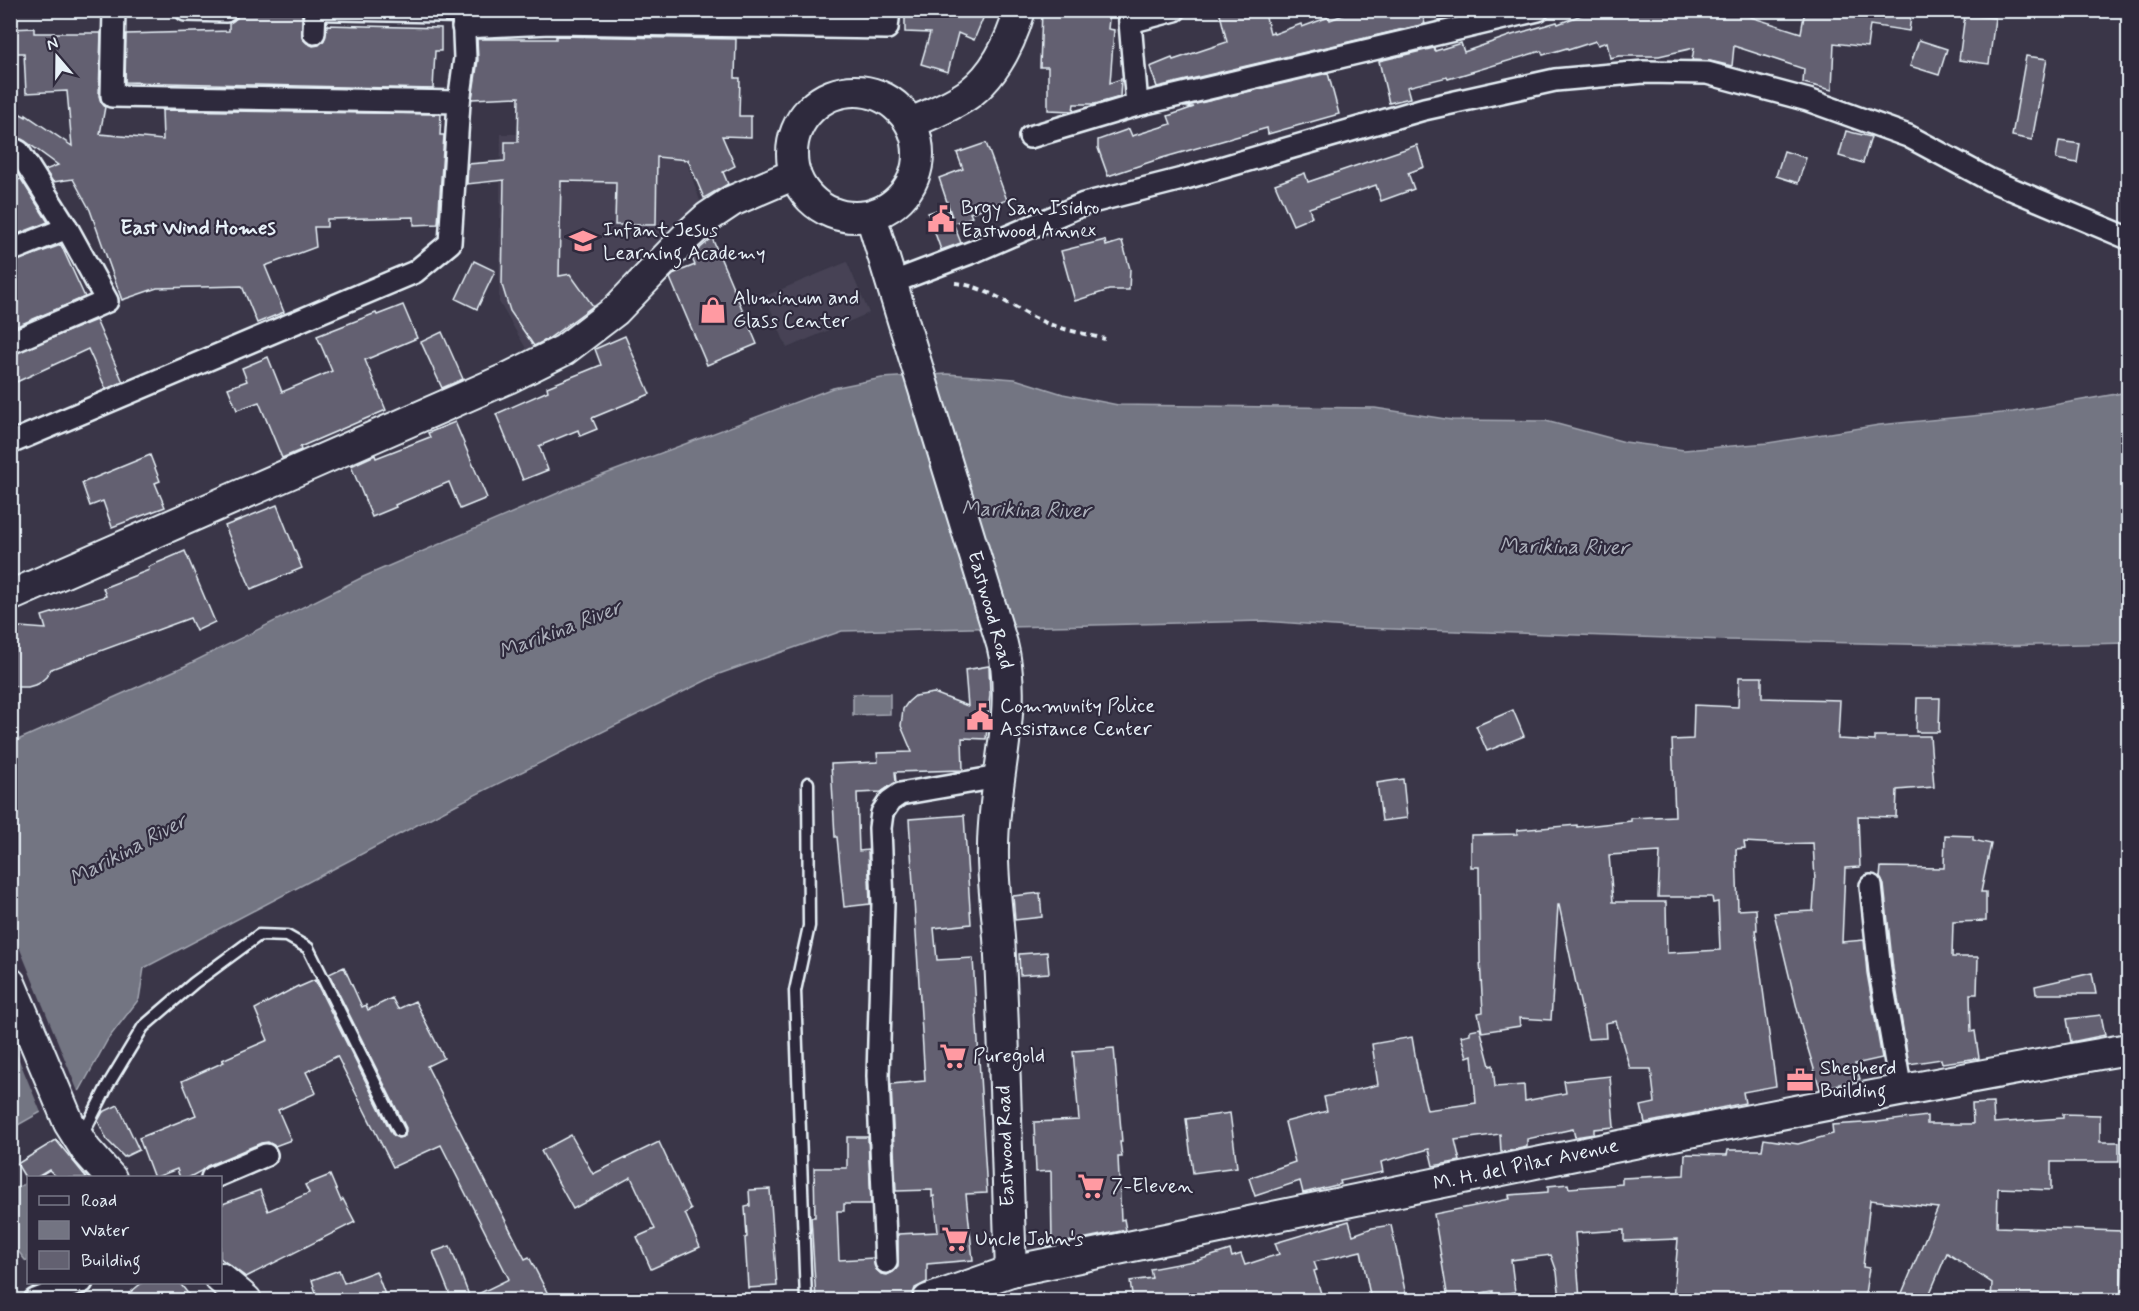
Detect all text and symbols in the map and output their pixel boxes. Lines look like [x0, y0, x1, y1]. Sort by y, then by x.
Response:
north arrow [27, 27, 87, 87]
text: N [44, 33, 61, 56]
place label: Brgy San Isidro Eastwood Annex [961, 195, 1099, 245]
public building icon: Brgy San Isidro Eastwood Annex [926, 204, 956, 234]
district label: East Wind Homes [120, 214, 276, 242]
place label: Infant Jesus Learning Academy [603, 217, 765, 269]
school or university icon: Infant Jesus Learning Academy [568, 226, 598, 256]
place label: Aluminum and Glass Center [733, 285, 859, 335]
shop icon: Aluminum and Glass Center [698, 295, 728, 325]
water label: Marikina River [961, 495, 1093, 525]
water label: Marikina River [1499, 532, 1631, 562]
street label: Eastwood Road [960, 548, 1020, 672]
water label: Marikina River [495, 593, 627, 666]
place label: Community Police Assistance Center [1000, 693, 1155, 743]
public building icon: Community Police Assistance Center [965, 702, 995, 732]
water label: Marikina River [64, 806, 194, 893]
supermarket icon: Puregold [938, 1041, 968, 1071]
place label: Puregold [973, 1043, 1045, 1071]
place label: Shepherd Building [1820, 1055, 1897, 1107]
office icon: Shepherd Building [1785, 1065, 1815, 1095]
street label: Eastwood Road [990, 1085, 1022, 1207]
street label: M. H. del Pilar Avenue [1431, 1132, 1621, 1198]
supermarket icon: 7-Eleven [1076, 1171, 1106, 1201]
place label: 7-Eleven [1111, 1173, 1194, 1200]
legend [27, 1176, 222, 1284]
text: Road [81, 1189, 117, 1213]
text: Water [81, 1219, 130, 1243]
supermarket icon: Uncle John's [940, 1224, 970, 1254]
place label: Uncle John's [975, 1226, 1084, 1253]
text: Building [81, 1249, 141, 1275]

